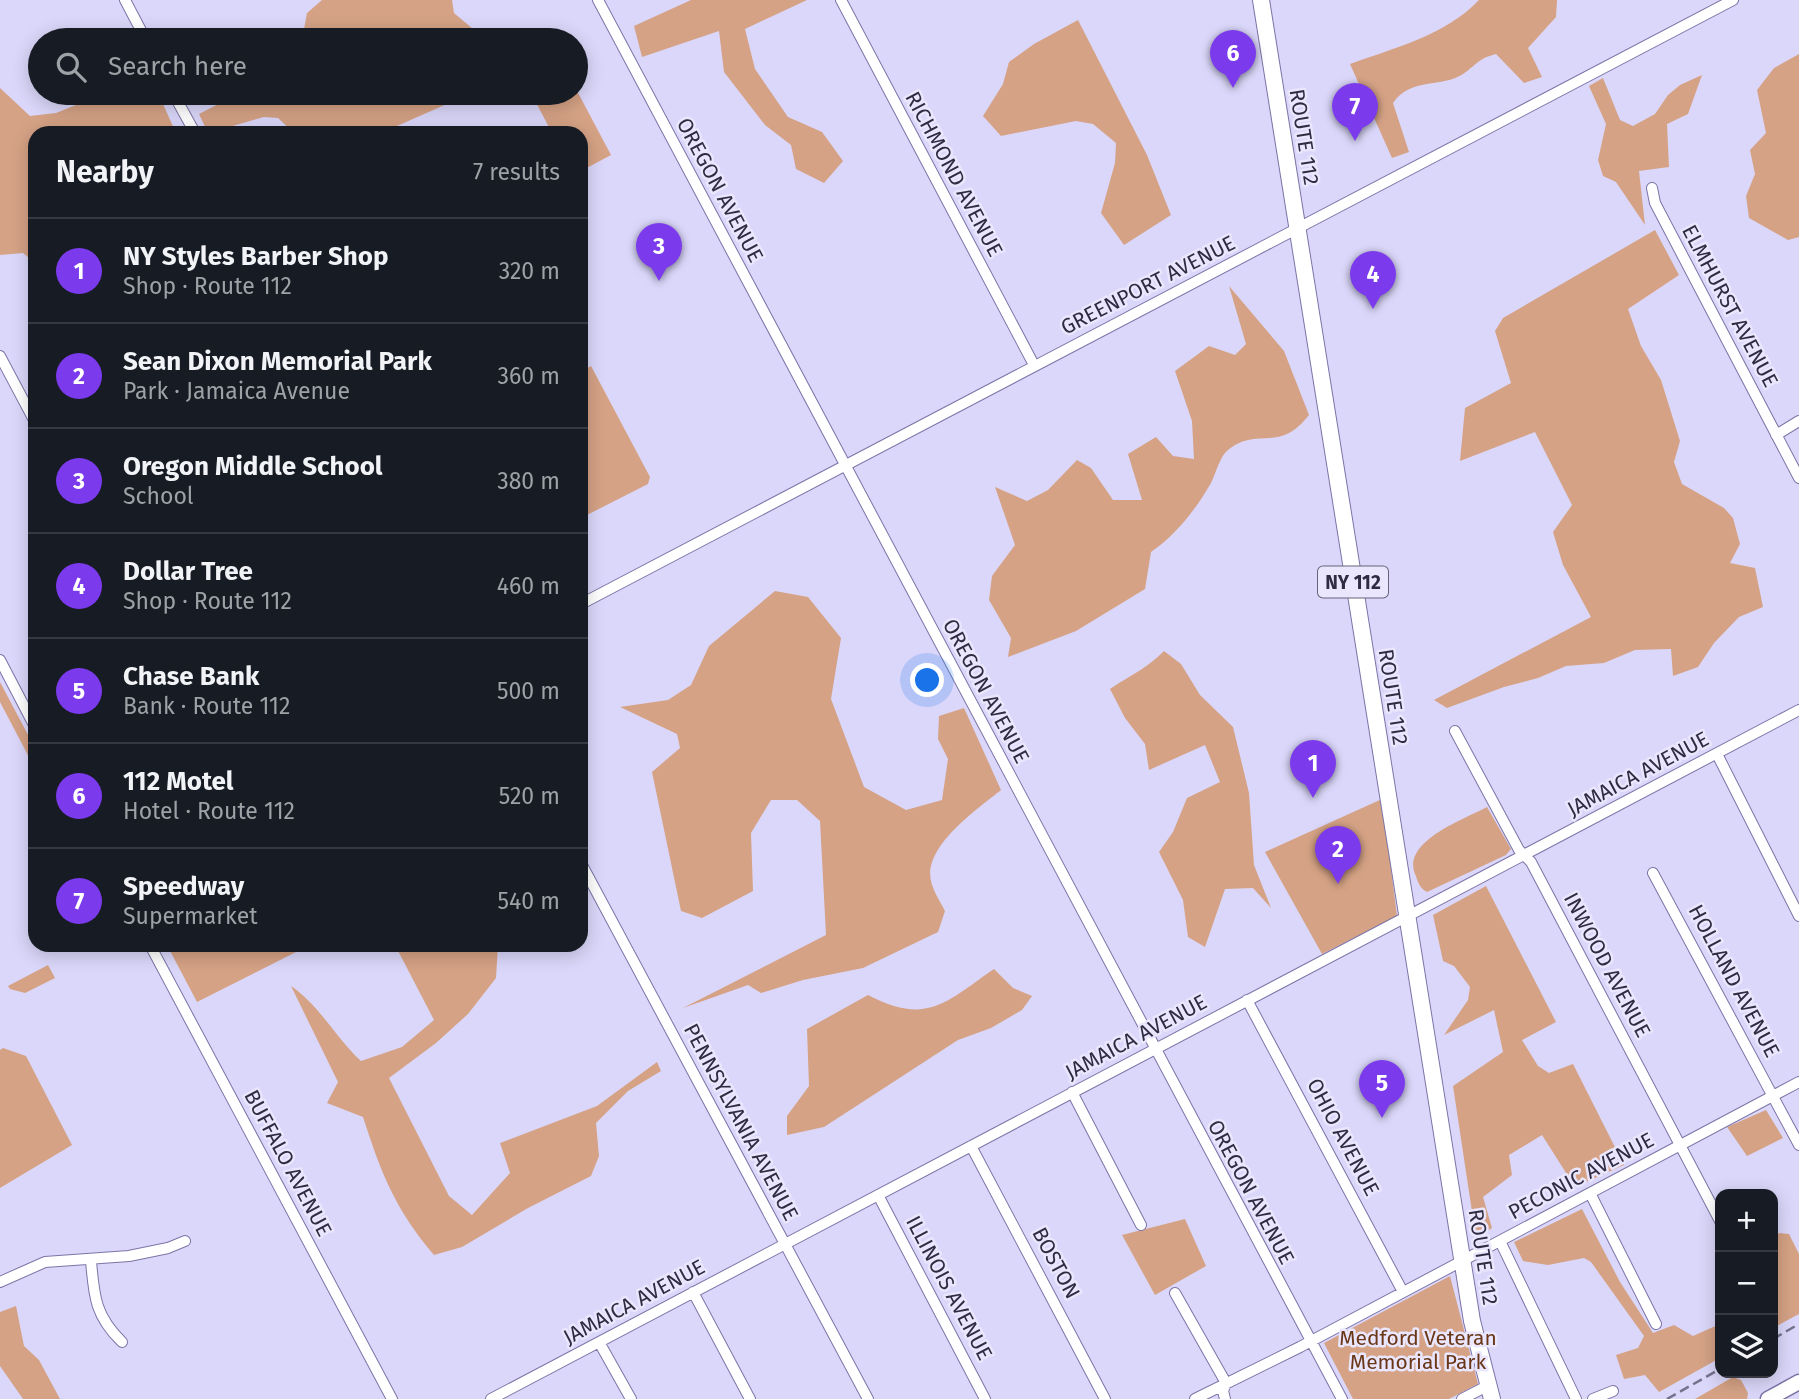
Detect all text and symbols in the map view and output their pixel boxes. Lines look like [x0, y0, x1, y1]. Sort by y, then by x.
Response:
search box [28, 28, 588, 105]
pin: 6 [1210, 30, 1256, 88]
icon: search [52, 48, 90, 86]
text: Search here [108, 51, 247, 82]
pin: 7 [1332, 83, 1378, 141]
street label: RICHMOND AVENUE [900, 87, 1008, 261]
street label: ROUTE 112 [1284, 87, 1324, 187]
street label: OREGON AVENUE [671, 113, 769, 267]
text: Nearby [56, 154, 154, 190]
text: 7 results [473, 158, 560, 186]
street label: ELMHURST AVENUE [1676, 220, 1784, 392]
pin: 3 [636, 223, 682, 281]
street label: GREENPORT AVENUE [1056, 230, 1240, 340]
text: NY Styles Barber Shop [123, 241, 389, 272]
pin: 4 [1350, 251, 1396, 309]
text: 1 [74, 257, 84, 285]
text: 320 m [499, 257, 560, 285]
text: Shop · Route 112 [123, 272, 292, 300]
text: Sean Dixon Memorial Park [123, 346, 432, 377]
text: 2 [73, 362, 85, 390]
text: 360 m [498, 362, 560, 390]
text: Park · Jamaica Avenue [123, 377, 350, 405]
text: Oregon Middle School [123, 451, 383, 482]
text: 3 [73, 467, 85, 495]
text: 380 m [497, 467, 560, 495]
text: School [123, 482, 194, 510]
text: Dollar Tree [123, 556, 253, 587]
road number: NY 112 [1318, 566, 1388, 597]
text: 4 [73, 572, 86, 600]
text: 460 m [497, 572, 560, 600]
text: Shop · Route 112 [123, 587, 292, 615]
street label: OREGON AVENUE [937, 614, 1035, 768]
street label: ROUTE 112 [1373, 647, 1413, 747]
text: Chase Bank [123, 661, 259, 692]
your location [910, 663, 944, 697]
text: 5 [73, 677, 85, 705]
text: 500 m [497, 677, 560, 705]
text: Bank · Route 112 [123, 692, 290, 720]
street label: JAMAICA AVENUE [1563, 726, 1713, 822]
pin: 1 [1290, 740, 1336, 798]
text: 112 Motel [123, 766, 234, 797]
text: 6 [73, 782, 85, 810]
text: 520 m [499, 782, 560, 810]
text: Hotel · Route 112 [123, 797, 295, 825]
pin: 2 [1315, 826, 1361, 884]
text: Speedway [123, 871, 244, 902]
text: 7 [74, 887, 84, 915]
text: 540 m [498, 887, 560, 915]
street label: INWOOD AVENUE [1558, 888, 1656, 1042]
street label: HOLLAND AVENUE [1683, 900, 1785, 1062]
text: Supermarket [123, 902, 258, 930]
street label: JAMAICA AVENUE [1061, 989, 1211, 1085]
street label: PENNSYLVANIA AVENUE [678, 1019, 804, 1225]
pin: 5 [1359, 1060, 1405, 1118]
street label: OHIO AVENUE [1301, 1074, 1385, 1200]
street label: BUFFALO AVENUE [238, 1085, 338, 1241]
street label: OREGON AVENUE [1202, 1115, 1300, 1269]
street label: PECONIC AVENUE [1504, 1127, 1658, 1225]
map controls [1715, 1189, 1778, 1378]
button: + [1715, 1189, 1778, 1252]
street label: ROUTE 112 [1463, 1207, 1503, 1307]
street label: ILLINOIS AVENUE [900, 1211, 998, 1365]
street label: BOSTON [1026, 1223, 1086, 1303]
button: − [1715, 1252, 1778, 1315]
street label: JAMAICA AVENUE [559, 1254, 709, 1350]
button: layers [1715, 1315, 1778, 1378]
park label: Medford Veteran Memorial Park [1339, 1325, 1497, 1375]

